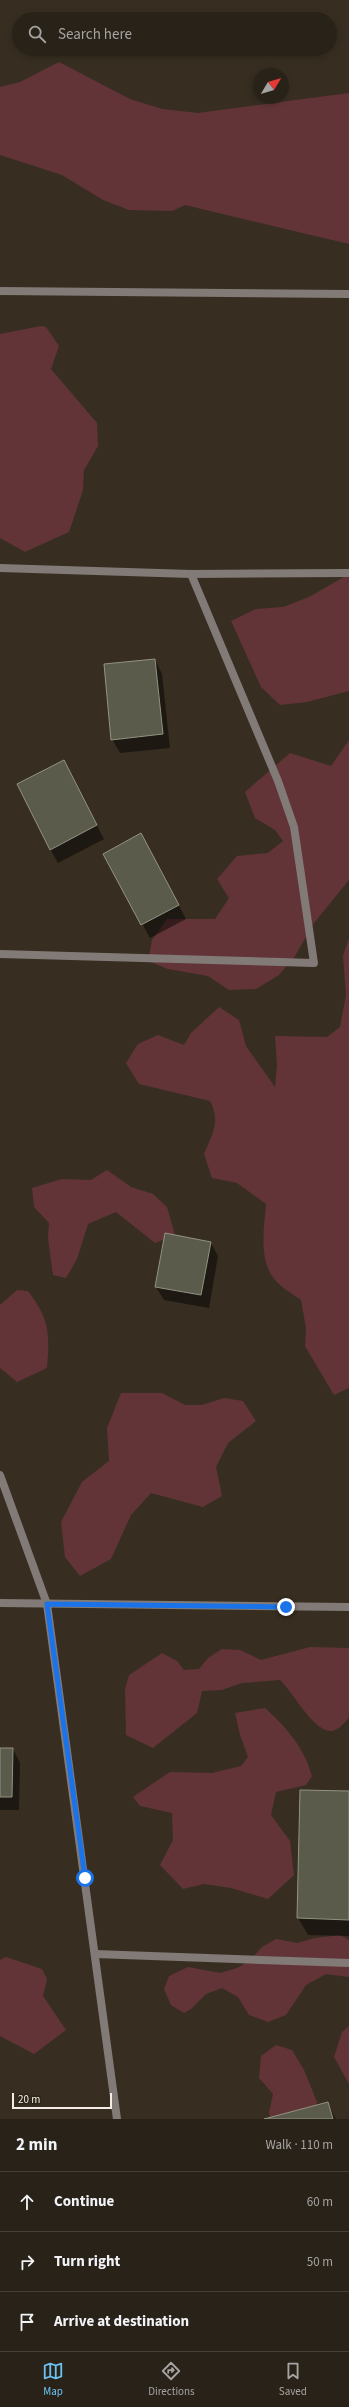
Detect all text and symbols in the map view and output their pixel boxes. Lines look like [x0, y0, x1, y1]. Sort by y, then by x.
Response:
search box [12, 12, 337, 56]
icon: search [26, 23, 48, 45]
text: Search here [58, 24, 132, 45]
north arrow [253, 68, 289, 104]
route end [277, 1598, 295, 1616]
route start [76, 1869, 94, 1887]
scale bar [12, 2091, 112, 2110]
text: 20 m [18, 2092, 40, 2107]
text: 2 min [16, 2133, 57, 2157]
text: Walk · 110 m [265, 2136, 333, 2154]
icon: ahead [16, 2191, 38, 2213]
text: Continue [54, 2191, 114, 2212]
text: 60 m [307, 2193, 333, 2211]
icon: right [16, 2251, 38, 2273]
text: Turn right [54, 2251, 120, 2272]
text: 50 m [307, 2253, 333, 2271]
icon: arrive [16, 2311, 38, 2333]
text: Arrive at destination [54, 2311, 189, 2332]
tab: Map [42, 2360, 64, 2399]
tab: Directions [148, 2360, 195, 2399]
tab: Saved [279, 2360, 307, 2399]

